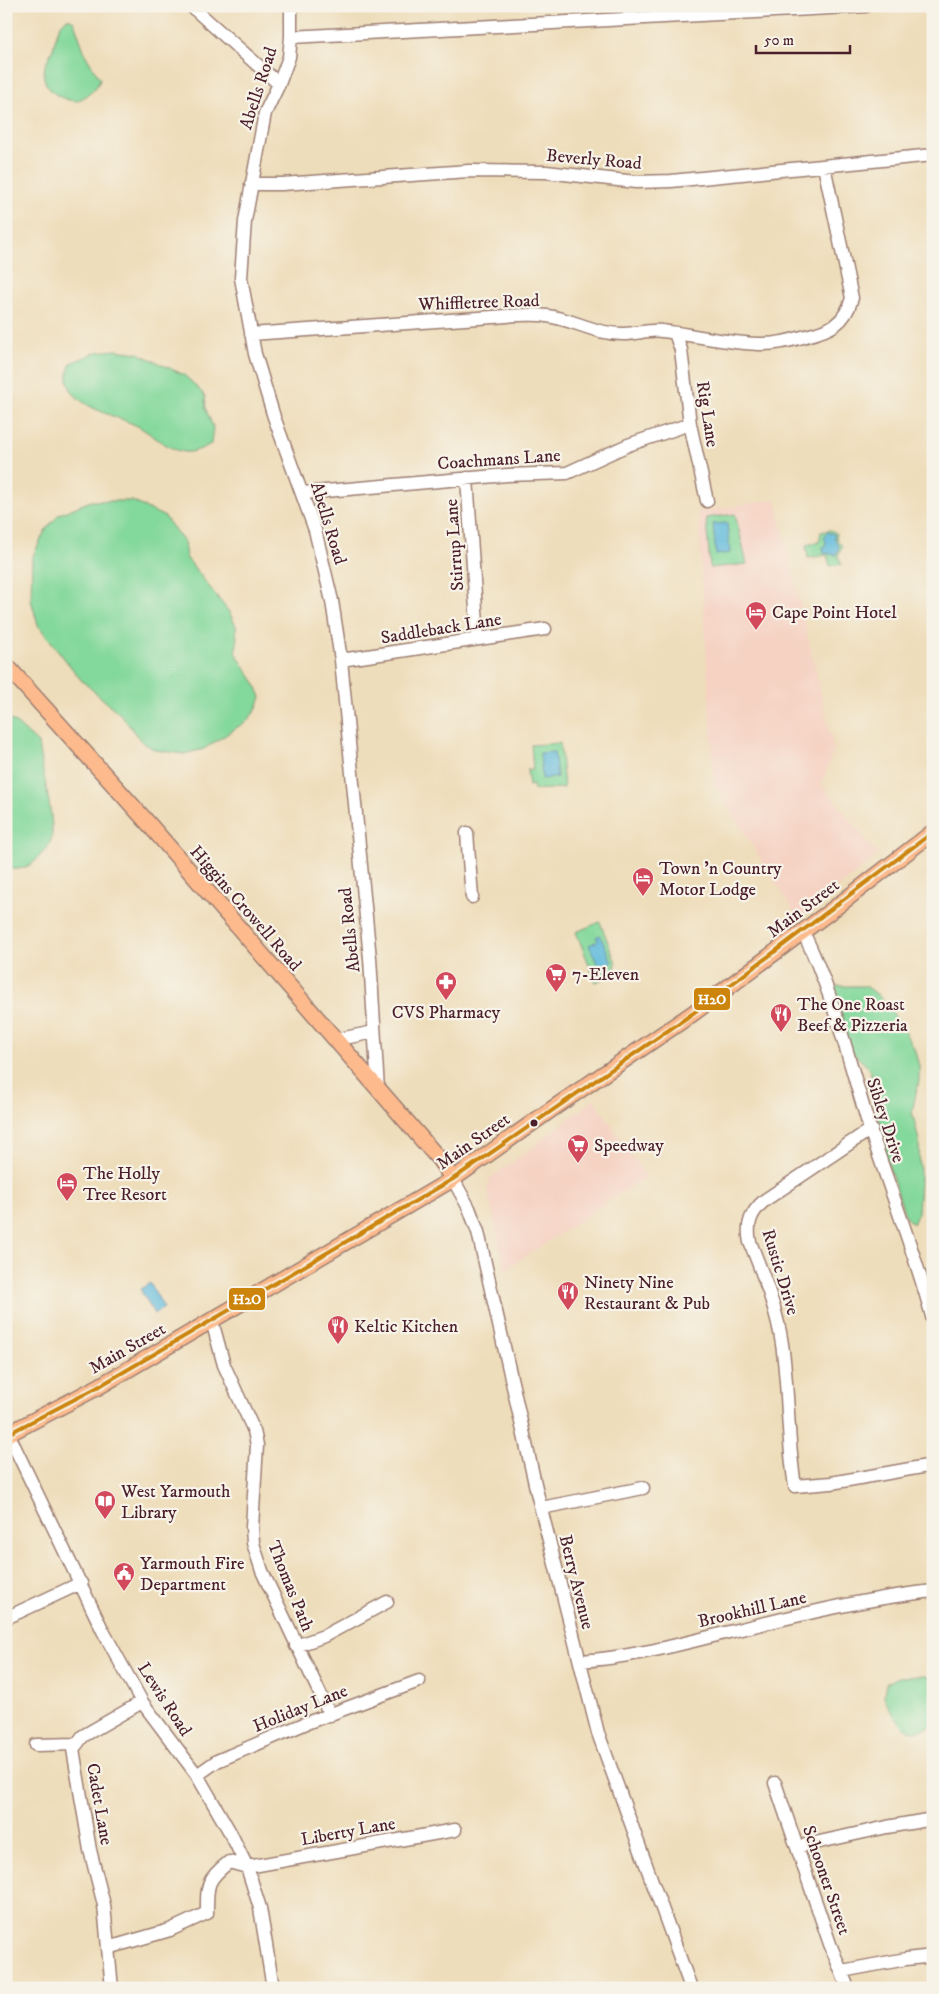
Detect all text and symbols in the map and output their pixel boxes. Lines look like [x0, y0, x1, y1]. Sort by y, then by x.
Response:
scale bar [756, 22, 850, 54]
text: 50 m [764, 31, 794, 50]
street label: Abells Road [235, 44, 283, 132]
street label: Beverly Road [545, 145, 643, 175]
street label: Whiffletree Road [417, 290, 540, 316]
street label: Rig Lane [691, 380, 723, 449]
street label: Coachmans Lane [437, 445, 561, 475]
street label: Abells Road [305, 479, 351, 567]
street label: Stirrup Lane [441, 498, 469, 592]
hotel icon: Cape Point Hotel [744, 600, 768, 631]
place label: Cape Point Hotel [772, 602, 897, 624]
street label: Saddleback Lane [379, 609, 503, 649]
street label: Higgins Crowell Road [185, 841, 306, 976]
place label: Town 'n Country Motor Lodge [659, 858, 782, 901]
hotel icon: Town 'n Country Motor Lodge [631, 866, 655, 897]
street label: Main Street [763, 874, 844, 943]
street label: Abells Road [335, 886, 365, 973]
supermarket icon: 7-Eleven [544, 962, 568, 993]
place label: 7-Eleven [572, 964, 640, 986]
pharmacy icon: CVS Pharmacy [434, 970, 458, 1001]
line badge: H2O [693, 987, 731, 1011]
text: H2O [698, 991, 726, 1009]
place label: The One Roast Beef & Pizzeria [797, 994, 908, 1037]
place label: CVS Pharmacy [392, 1002, 501, 1024]
restaurant icon: The One Roast Beef & Pizzeria [769, 1002, 793, 1033]
street label: Sibley Drive [861, 1075, 909, 1165]
street label: Main Street [433, 1108, 515, 1175]
unlabelled marker [529, 1118, 539, 1128]
supermarket icon: Speedway [566, 1133, 590, 1164]
place label: Speedway [594, 1135, 664, 1157]
place label: The Holly Tree Resort [83, 1163, 167, 1206]
hotel icon: The Holly Tree Resort [55, 1171, 79, 1202]
street label: Rustic Drive [757, 1227, 804, 1318]
place label: Ninety Nine Restaurant & Pub [584, 1272, 710, 1315]
restaurant icon: Ninety Nine Restaurant & Pub [556, 1280, 580, 1311]
line badge: H2O [228, 1287, 266, 1311]
text: H2O [233, 1291, 261, 1309]
restaurant icon: Keltic Kitchen [326, 1314, 350, 1345]
place label: Keltic Kitchen [354, 1316, 459, 1338]
street label: Main Street [85, 1318, 170, 1380]
place label: West Yarmouth Library [120, 1481, 231, 1524]
library icon: West Yarmouth Library [93, 1489, 117, 1520]
street label: Berry Avenue [554, 1533, 598, 1632]
street label: Thomas Path [262, 1538, 318, 1636]
place label: Yarmouth Fire Department [140, 1553, 244, 1596]
public building icon: Yarmouth Fire Department [112, 1561, 136, 1592]
street label: Brookhill Lane [696, 1587, 809, 1633]
street label: Lewis Road [132, 1658, 196, 1741]
street label: Holiday Lane [250, 1680, 351, 1738]
street label: Cadet Lane [81, 1761, 117, 1847]
street label: Liberty Lane [299, 1813, 397, 1851]
street label: Schooner Street [797, 1823, 855, 1938]

